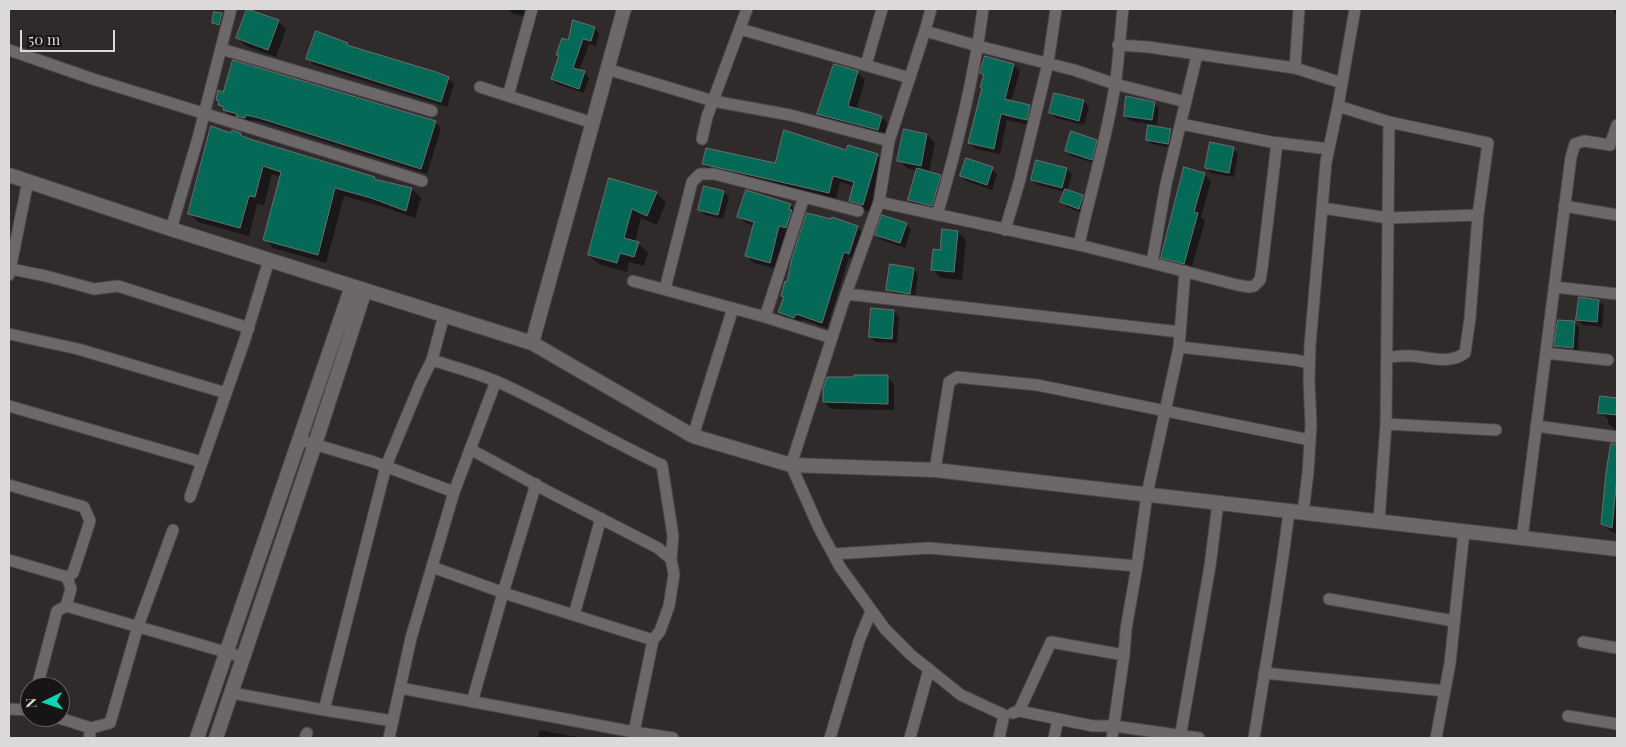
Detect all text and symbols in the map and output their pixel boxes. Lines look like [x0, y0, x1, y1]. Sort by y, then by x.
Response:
scale bar [22, 20, 118, 52]
text: 50 m [28, 29, 60, 49]
north arrow [20, 677, 70, 727]
text: N [21, 697, 40, 709]

